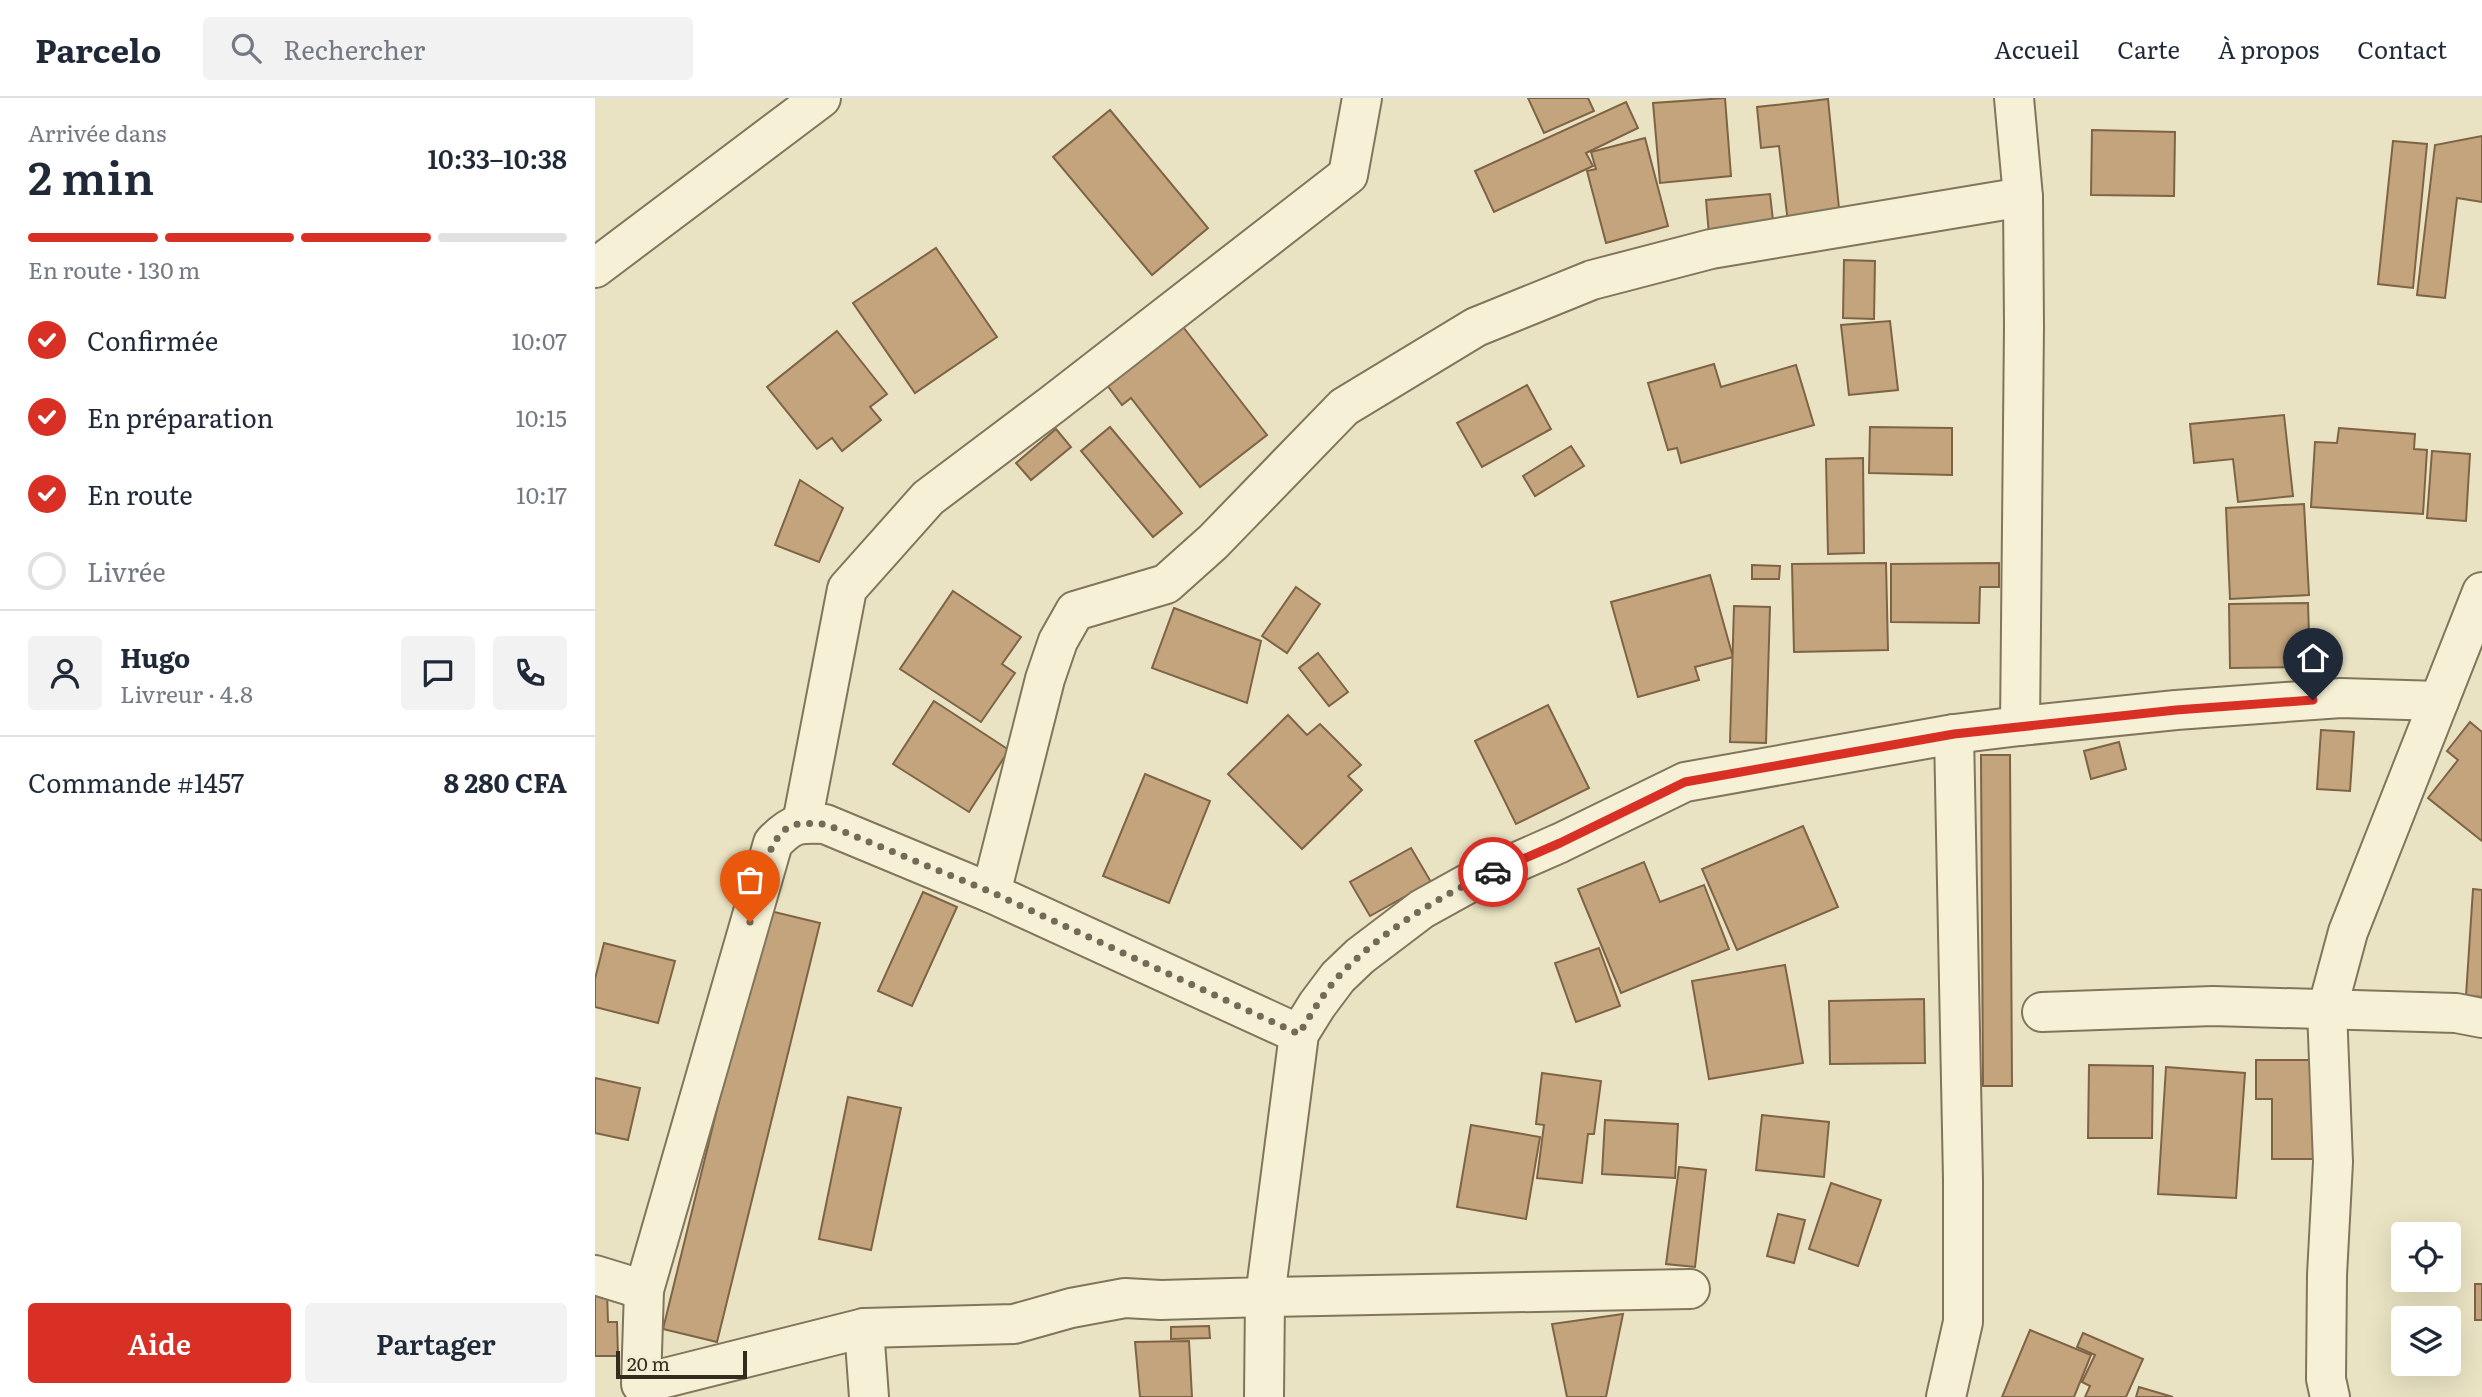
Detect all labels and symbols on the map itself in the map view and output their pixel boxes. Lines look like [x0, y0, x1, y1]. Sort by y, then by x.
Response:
pin [2283, 628, 2343, 700]
courier [1458, 837, 1528, 907]
pin [720, 850, 780, 922]
scale bar [616, 1348, 747, 1380]

